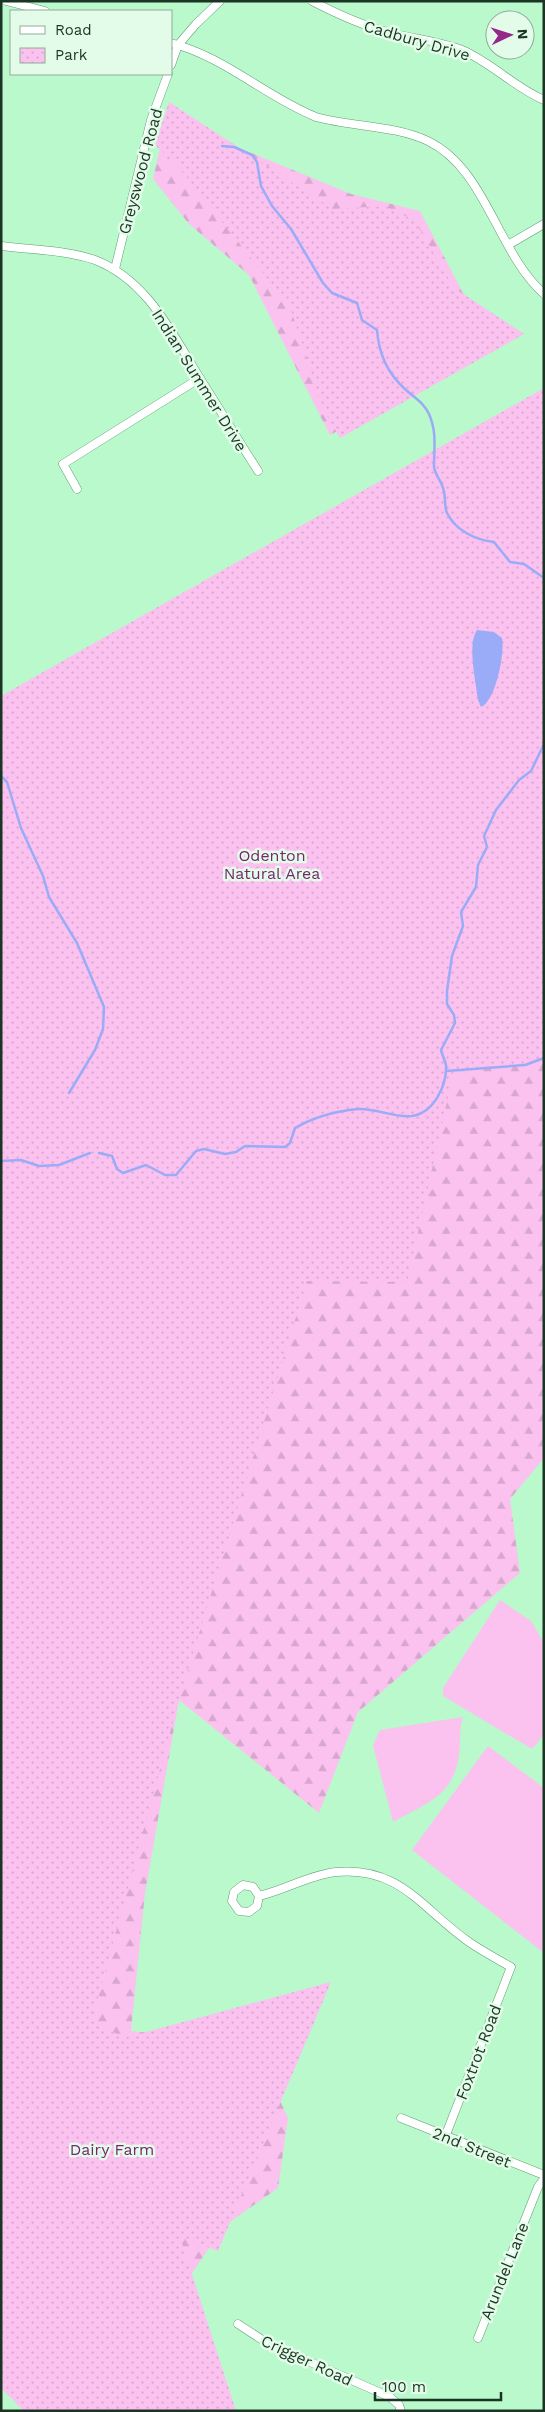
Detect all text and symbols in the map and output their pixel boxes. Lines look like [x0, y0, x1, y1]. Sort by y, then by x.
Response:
legend [10, 10, 172, 75]
north arrow [485, 10, 535, 60]
street label: Cadbury Drive [362, 16, 472, 65]
text: Road [55, 21, 92, 39]
text: N [515, 28, 531, 40]
text: Park [55, 46, 88, 64]
street label: Greyswood Road [115, 106, 166, 236]
street label: Indian Summer Drive [148, 305, 251, 455]
park label: Odenton Natural Area [224, 846, 320, 883]
street label: Foxtrot Road [452, 2002, 505, 2102]
street label: 2nd Street [430, 2123, 514, 2172]
park label: Dairy Farm [70, 2140, 154, 2159]
street label: Arundel Lane [476, 2220, 533, 2323]
street label: Crigger Road [258, 2331, 356, 2390]
scale bar [375, 2370, 501, 2402]
text: 100 m [382, 2378, 426, 2396]

